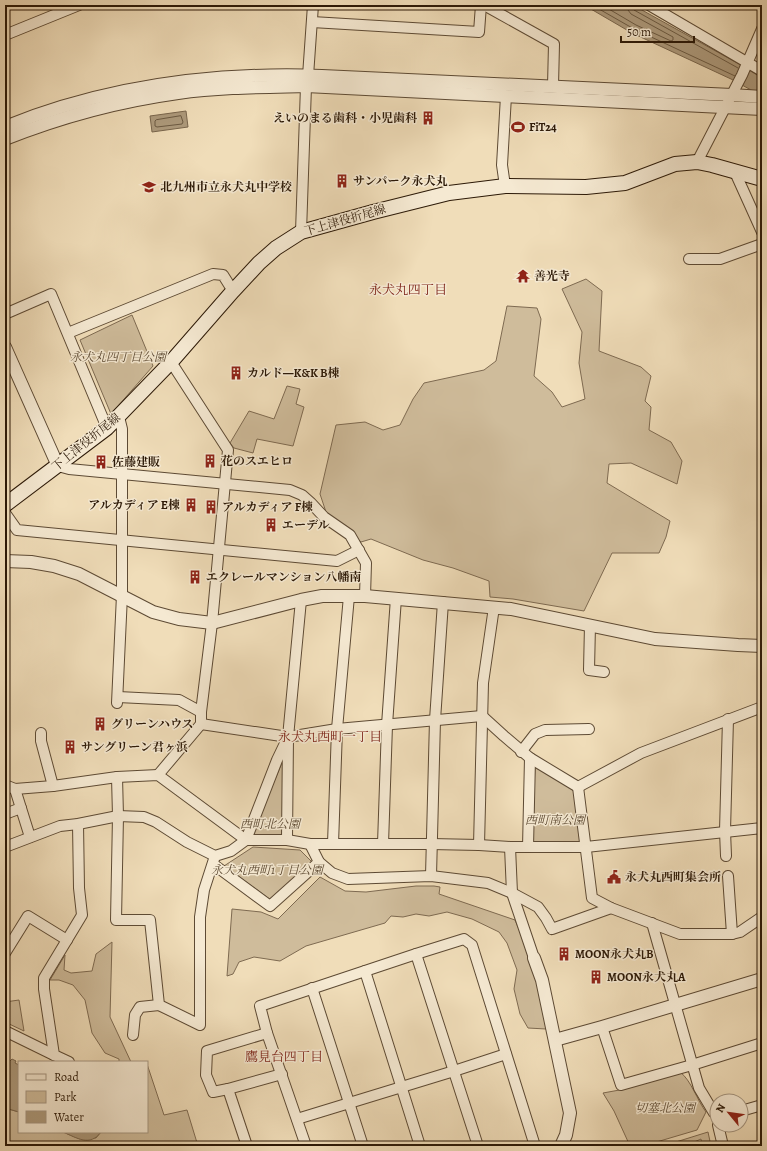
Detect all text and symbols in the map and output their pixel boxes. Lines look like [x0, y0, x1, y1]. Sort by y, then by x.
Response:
scale bar [621, 18, 694, 44]
text: 50 m [627, 24, 651, 40]
place label: えいのまる歯科・小児歯科 [273, 110, 418, 126]
building icon: えいのまる歯科・小児歯科 [420, 110, 436, 126]
sports icon: FiT24 [510, 119, 526, 135]
place label: FiT24 [529, 119, 557, 135]
building icon: サンパーク永犬丸 [334, 173, 350, 189]
place label: サンパーク永犬丸 [353, 173, 448, 189]
school or university icon: 北九州市立永犬丸中学校 [141, 179, 157, 195]
place label: 北九州市立永犬丸中学校 [160, 179, 292, 195]
street label: 下上津役折尾線 [302, 201, 388, 239]
temple icon: 善光寺 [515, 268, 531, 284]
place label: 善光寺 [534, 268, 570, 284]
district label: 永犬丸四丁目 [369, 281, 447, 298]
park label: 永犬丸四丁目公園 [70, 349, 168, 365]
building icon: カルド―K&K B棟 [228, 365, 244, 381]
place label: カルド―K&K B棟 [247, 365, 340, 381]
street label: 下上津役折尾線 [48, 409, 124, 475]
building icon: 花のスエヒロ [202, 453, 218, 469]
place label: 花のスエヒロ [221, 453, 293, 469]
building icon: 佐藤建販 [93, 454, 109, 470]
place label: 佐藤建販 [112, 454, 160, 470]
place label: アルカディア E棟 [88, 497, 180, 513]
building icon: アルカディア E棟 [183, 497, 199, 513]
building icon: アルカディア F棟 [203, 499, 219, 515]
place label: アルカディア F棟 [222, 499, 313, 515]
building icon: エーデル [263, 517, 279, 533]
place label: エーデル [282, 517, 329, 533]
building icon: エクレールマンション八幡南 [187, 569, 203, 585]
place label: エクレールマンション八幡南 [206, 569, 361, 585]
building icon: グリーンハウス [92, 716, 108, 732]
place label: グリーンハウス [111, 716, 194, 732]
district label: 永犬丸西町一丁目 [278, 728, 382, 745]
building icon: サングリーン君ヶ浜 [62, 739, 78, 755]
place label: サングリーン君ヶ浜 [81, 739, 188, 755]
park label: 西町南公園 [525, 812, 587, 828]
park label: 西町北公園 [240, 816, 302, 832]
park label: 永犬丸西町1丁目公園 [211, 862, 325, 878]
public building icon: 永犬丸西町集会所 [606, 869, 622, 885]
place label: 永犬丸西町集会所 [625, 869, 721, 885]
building icon: MOON永犬丸B [556, 946, 572, 962]
place label: MOON永犬丸B [575, 946, 654, 962]
building icon: MOON永犬丸A [588, 969, 604, 985]
place label: MOON永犬丸A [607, 969, 686, 985]
district label: 鷹見台四丁目 [245, 1048, 323, 1065]
legend [18, 1061, 148, 1133]
text: Road [54, 1069, 80, 1085]
text: Park [54, 1089, 77, 1105]
north arrow [709, 1093, 749, 1133]
park label: 切塞北公園 [635, 1100, 697, 1116]
text: N [712, 1101, 729, 1116]
text: Water [53, 1109, 84, 1125]

